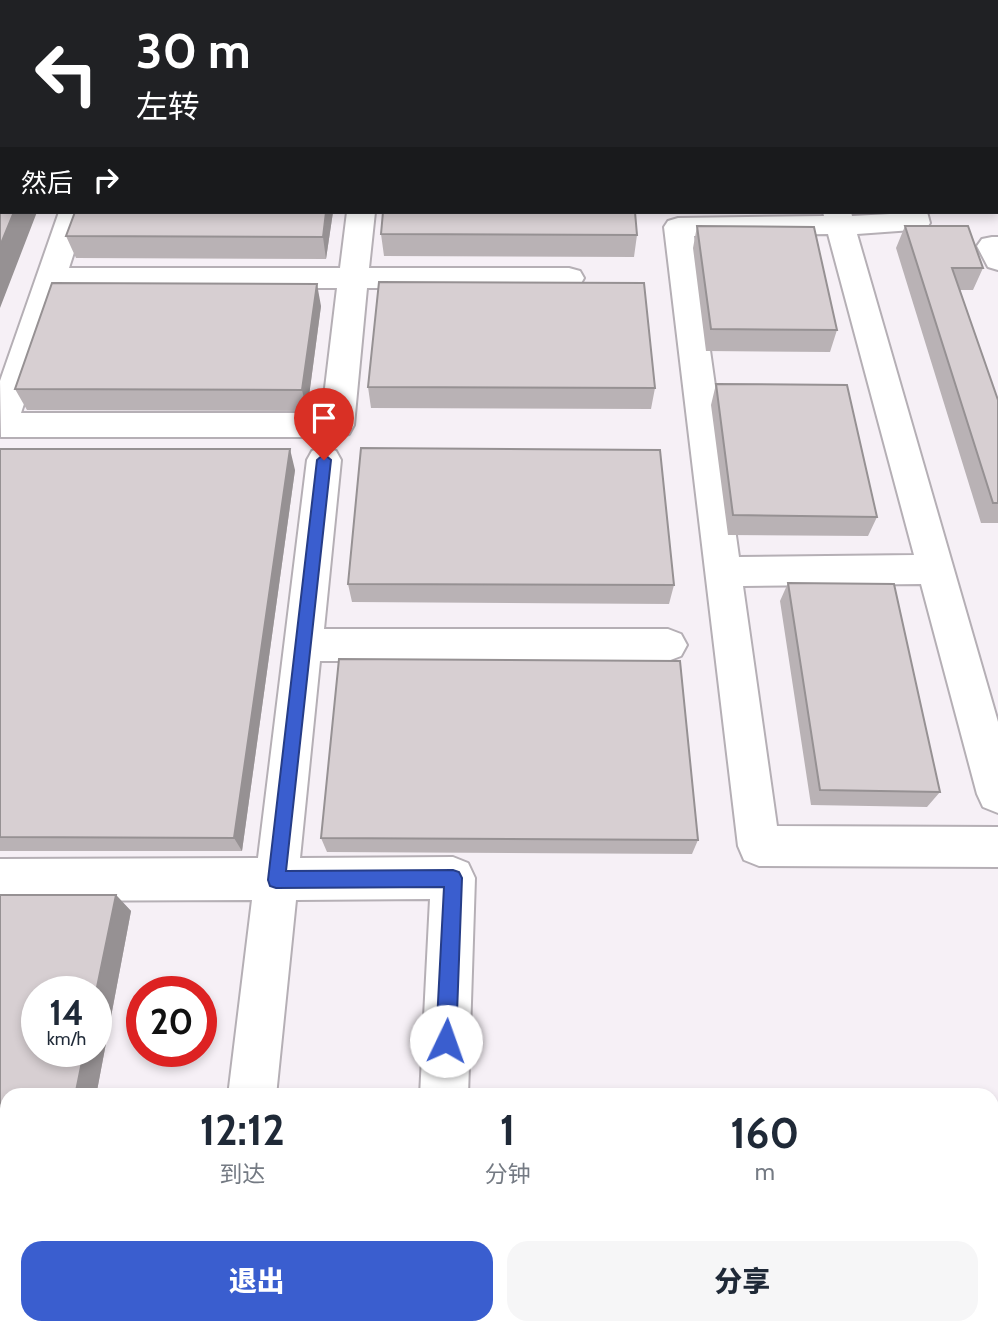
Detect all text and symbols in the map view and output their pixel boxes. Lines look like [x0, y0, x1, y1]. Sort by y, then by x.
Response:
text: 30 m [136, 21, 251, 80]
icon: left [21, 28, 112, 119]
text: 左转 [136, 87, 200, 126]
icon: right [87, 161, 125, 199]
text: 然后 [21, 167, 73, 199]
pin [294, 388, 354, 460]
icon: arrive [305, 399, 343, 437]
speed limit sign: 20 [126, 976, 217, 1067]
text: 14 [49, 991, 84, 1034]
position arrow [409, 1004, 483, 1078]
text: km/h [47, 1028, 86, 1050]
text: 12:12 [200, 1104, 285, 1156]
text: 1 [500, 1104, 515, 1156]
text: 160 [730, 1107, 799, 1159]
text: m [755, 1158, 775, 1186]
text: 到达 [219, 1160, 265, 1188]
text: 分钟 [484, 1160, 530, 1188]
button: 退出 [21, 1241, 493, 1321]
button: 分享 [507, 1241, 978, 1321]

